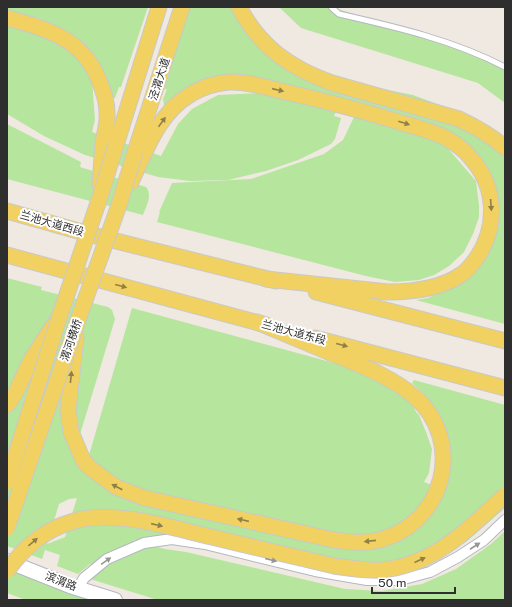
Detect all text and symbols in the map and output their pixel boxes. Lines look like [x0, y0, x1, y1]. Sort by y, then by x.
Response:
street label: 泾渭大道 [146, 56, 172, 102]
one-way arrow [272, 88, 284, 94]
one-way arrow [158, 116, 166, 127]
one-way arrow [398, 120, 410, 126]
one-way arrow [488, 199, 495, 212]
street label: 兰池大道西段 [19, 208, 85, 238]
one-way arrow [116, 283, 128, 289]
street label: 渭河横桥 [58, 317, 84, 363]
street label: 兰池大道东段 [261, 318, 327, 346]
one-way arrow [336, 342, 348, 348]
one-way arrow [68, 371, 74, 383]
one-way arrow [112, 483, 123, 490]
one-way arrow [237, 516, 249, 522]
one-way arrow [150, 522, 163, 528]
one-way arrow [28, 537, 38, 546]
one-way arrow [364, 538, 376, 545]
one-way arrow [470, 542, 480, 550]
one-way arrow [100, 557, 111, 565]
one-way arrow [265, 557, 277, 563]
one-way arrow [415, 557, 426, 563]
street label: 滨渭路 [43, 569, 79, 593]
scale bar [372, 569, 455, 595]
text: 50 m [378, 576, 406, 590]

